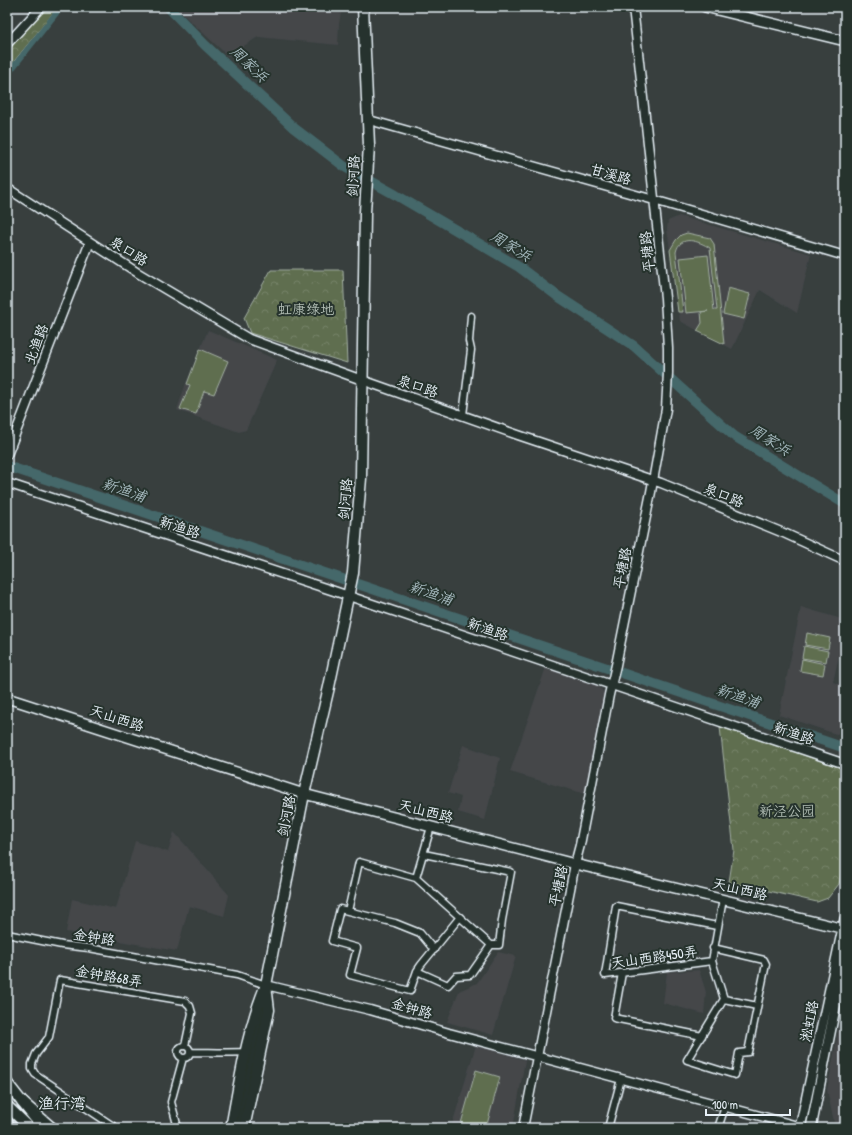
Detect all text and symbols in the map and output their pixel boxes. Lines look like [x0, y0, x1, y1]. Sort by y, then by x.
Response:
water label: 周家浜 [226, 40, 274, 88]
street label: 剑河路 [342, 155, 363, 197]
street label: 甘溪路 [588, 159, 634, 188]
water label: 周家浜 [487, 225, 537, 267]
street label: 平塘路 [635, 230, 658, 274]
street label: 泉口路 [106, 231, 152, 270]
park label: 虹康绿地 [278, 299, 334, 318]
street label: 北渔路 [19, 321, 52, 367]
street label: 泉口路 [395, 370, 441, 401]
water label: 周家浜 [746, 419, 796, 461]
water label: 新渔浦 [99, 472, 151, 507]
street label: 剑河路 [333, 477, 356, 521]
street label: 泉口路 [701, 478, 747, 511]
street label: 新渔路 [157, 511, 203, 542]
street label: 平塘路 [608, 545, 635, 590]
water label: 新渔浦 [406, 575, 458, 610]
street label: 新渔路 [465, 613, 511, 644]
water label: 新渔浦 [713, 678, 765, 713]
street label: 天山西路 [88, 700, 147, 735]
street label: 新渔路 [771, 717, 817, 748]
street label: 剑河路 [272, 793, 299, 838]
street label: 天山西路 [397, 795, 456, 827]
park label: 新泾公园 [759, 801, 815, 820]
street label: 平塘路 [544, 863, 571, 908]
street label: 天山西路 [711, 873, 770, 904]
street label: 金钟路 [72, 924, 116, 949]
street label: 天山西路450弄 [609, 941, 699, 972]
street label: 金钟路68弄 [74, 960, 144, 991]
street label: 金钟路 [389, 993, 435, 1022]
street label: 淞虹路 [795, 998, 822, 1043]
scale bar [706, 1091, 790, 1117]
district label: 渔行湾 [38, 1092, 86, 1114]
text: 100 m [712, 1096, 738, 1113]

